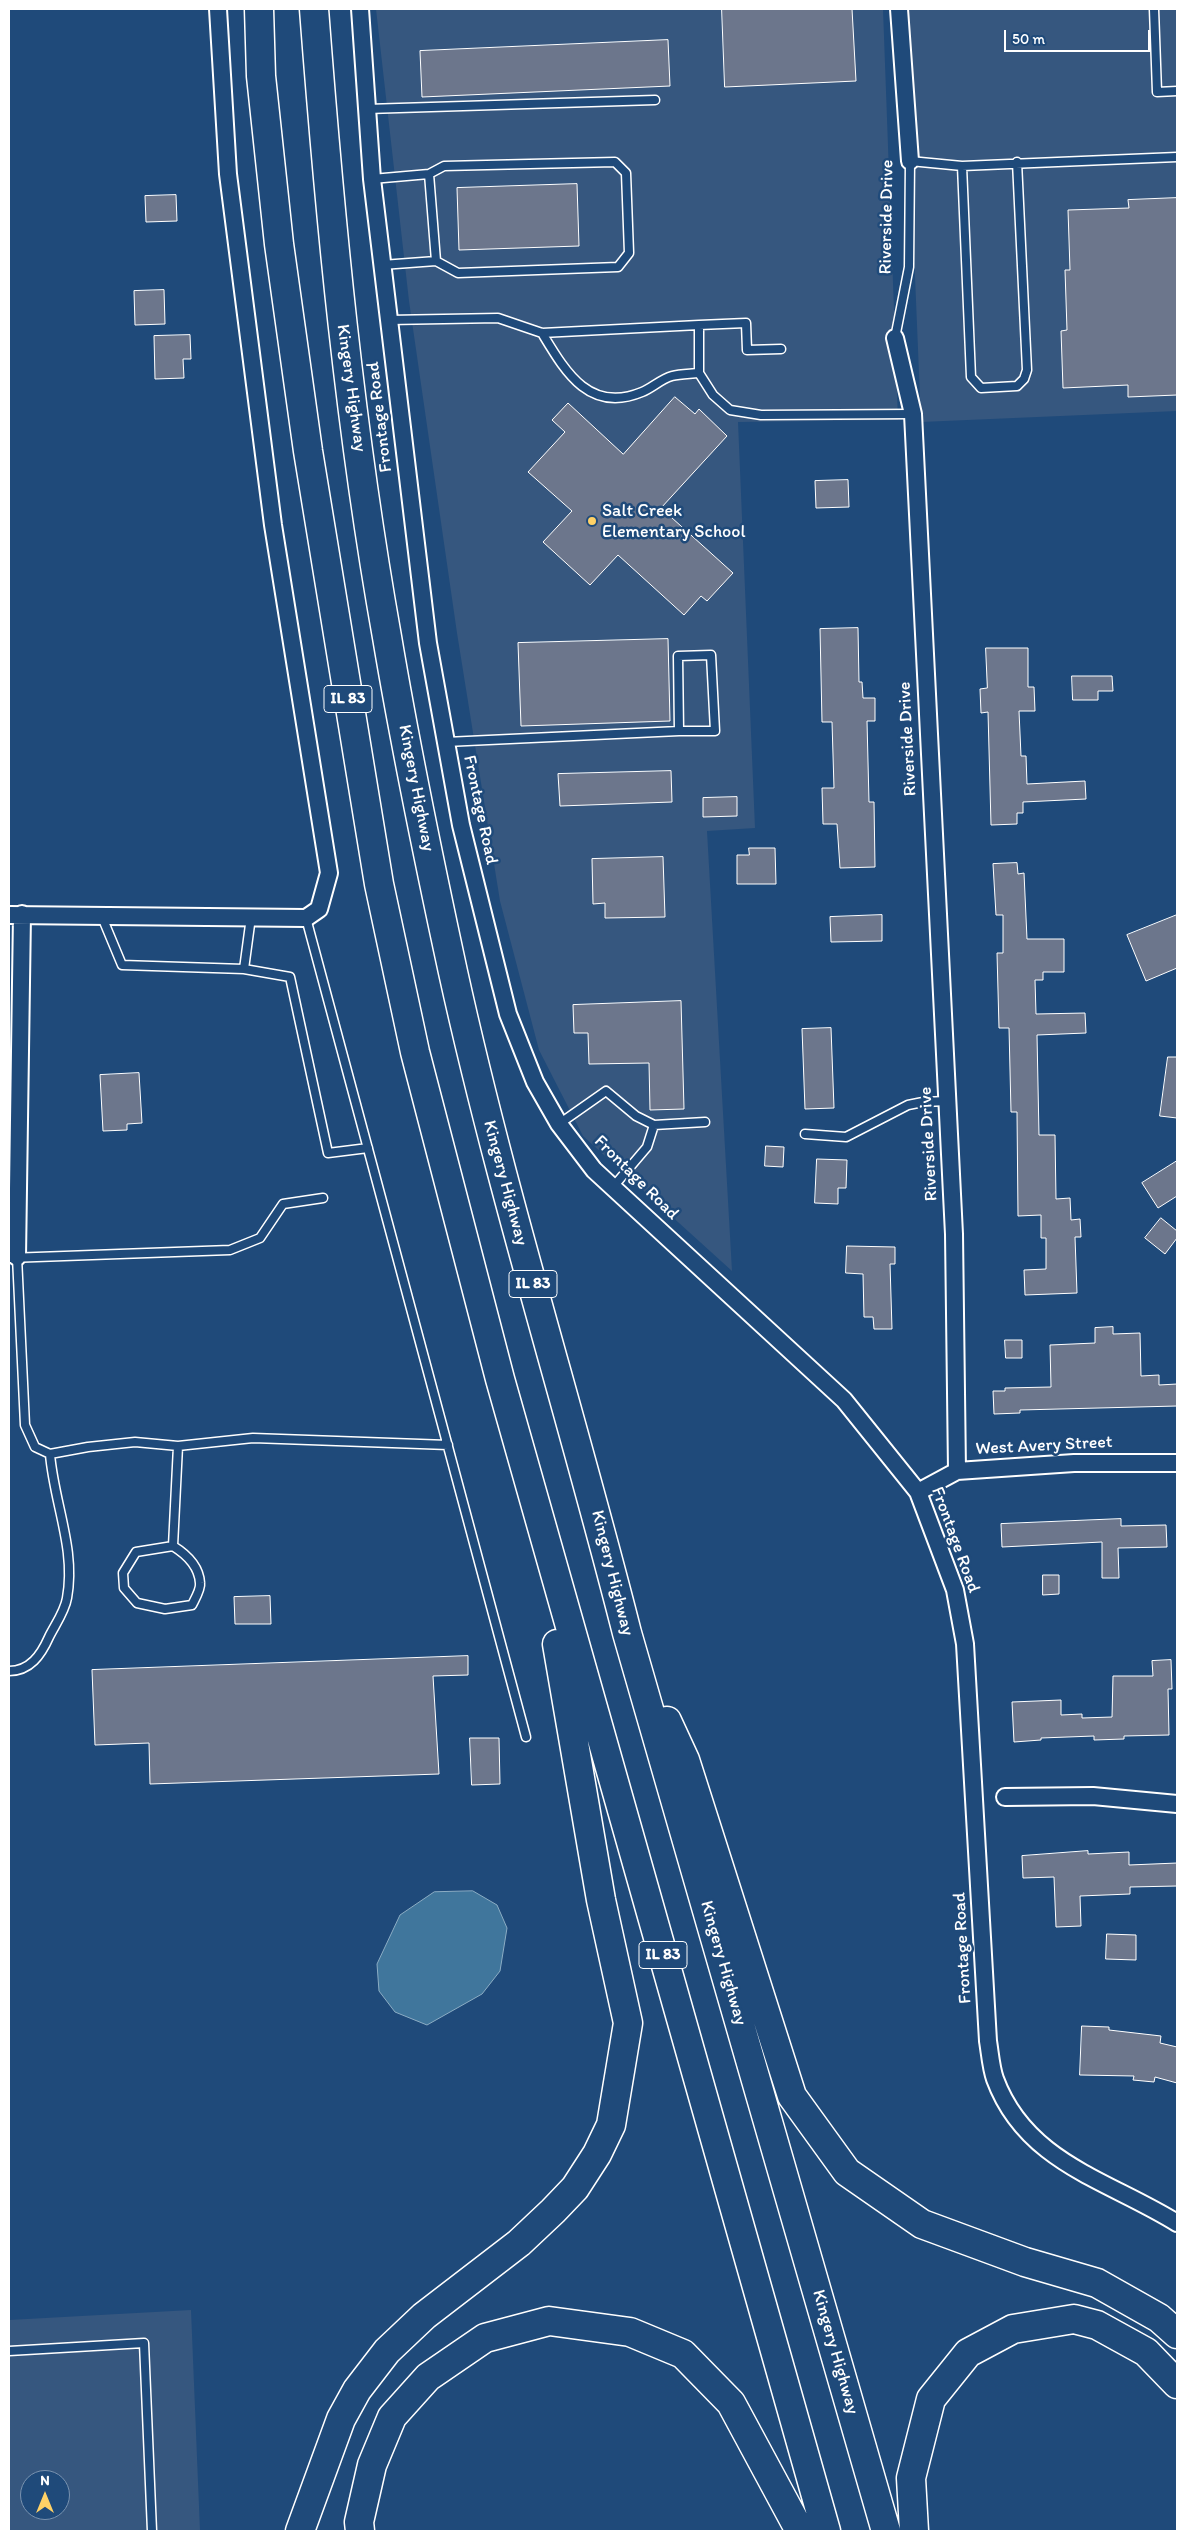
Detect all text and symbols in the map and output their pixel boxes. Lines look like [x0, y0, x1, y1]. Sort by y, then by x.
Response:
scale bar [1006, 20, 1152, 52]
text: 50 m [1012, 30, 1045, 48]
street label: Riverside Drive [875, 159, 899, 275]
street label: Kingery Highway [331, 323, 371, 453]
street label: Frontage Road [362, 360, 398, 474]
place label: Salt Creek Elementary School [602, 500, 746, 542]
marker: Salt Creek Elementary School [586, 515, 598, 527]
street label: Riverside Drive [894, 681, 922, 797]
road number: IL 83 [324, 686, 372, 712]
street label: Kingery Highway [393, 723, 439, 853]
street label: Frontage Road [458, 753, 502, 867]
street label: Riverside Drive [915, 1086, 943, 1202]
street label: Kingery Highway [478, 1118, 532, 1248]
street label: Frontage Road [589, 1131, 683, 1225]
road number: IL 83 [509, 1270, 557, 1298]
street label: West Avery Street [975, 1432, 1113, 1460]
street label: Frontage Road [926, 1484, 984, 1596]
street label: Kingery Highway [586, 1508, 638, 1638]
street label: Frontage Road [949, 1892, 977, 2004]
street label: Kingery Highway [695, 1898, 751, 2028]
road number: IL 83 [639, 1942, 687, 1968]
street label: Kingery Highway [807, 2287, 863, 2417]
north arrow [20, 2470, 70, 2520]
text: N [40, 2472, 50, 2489]

